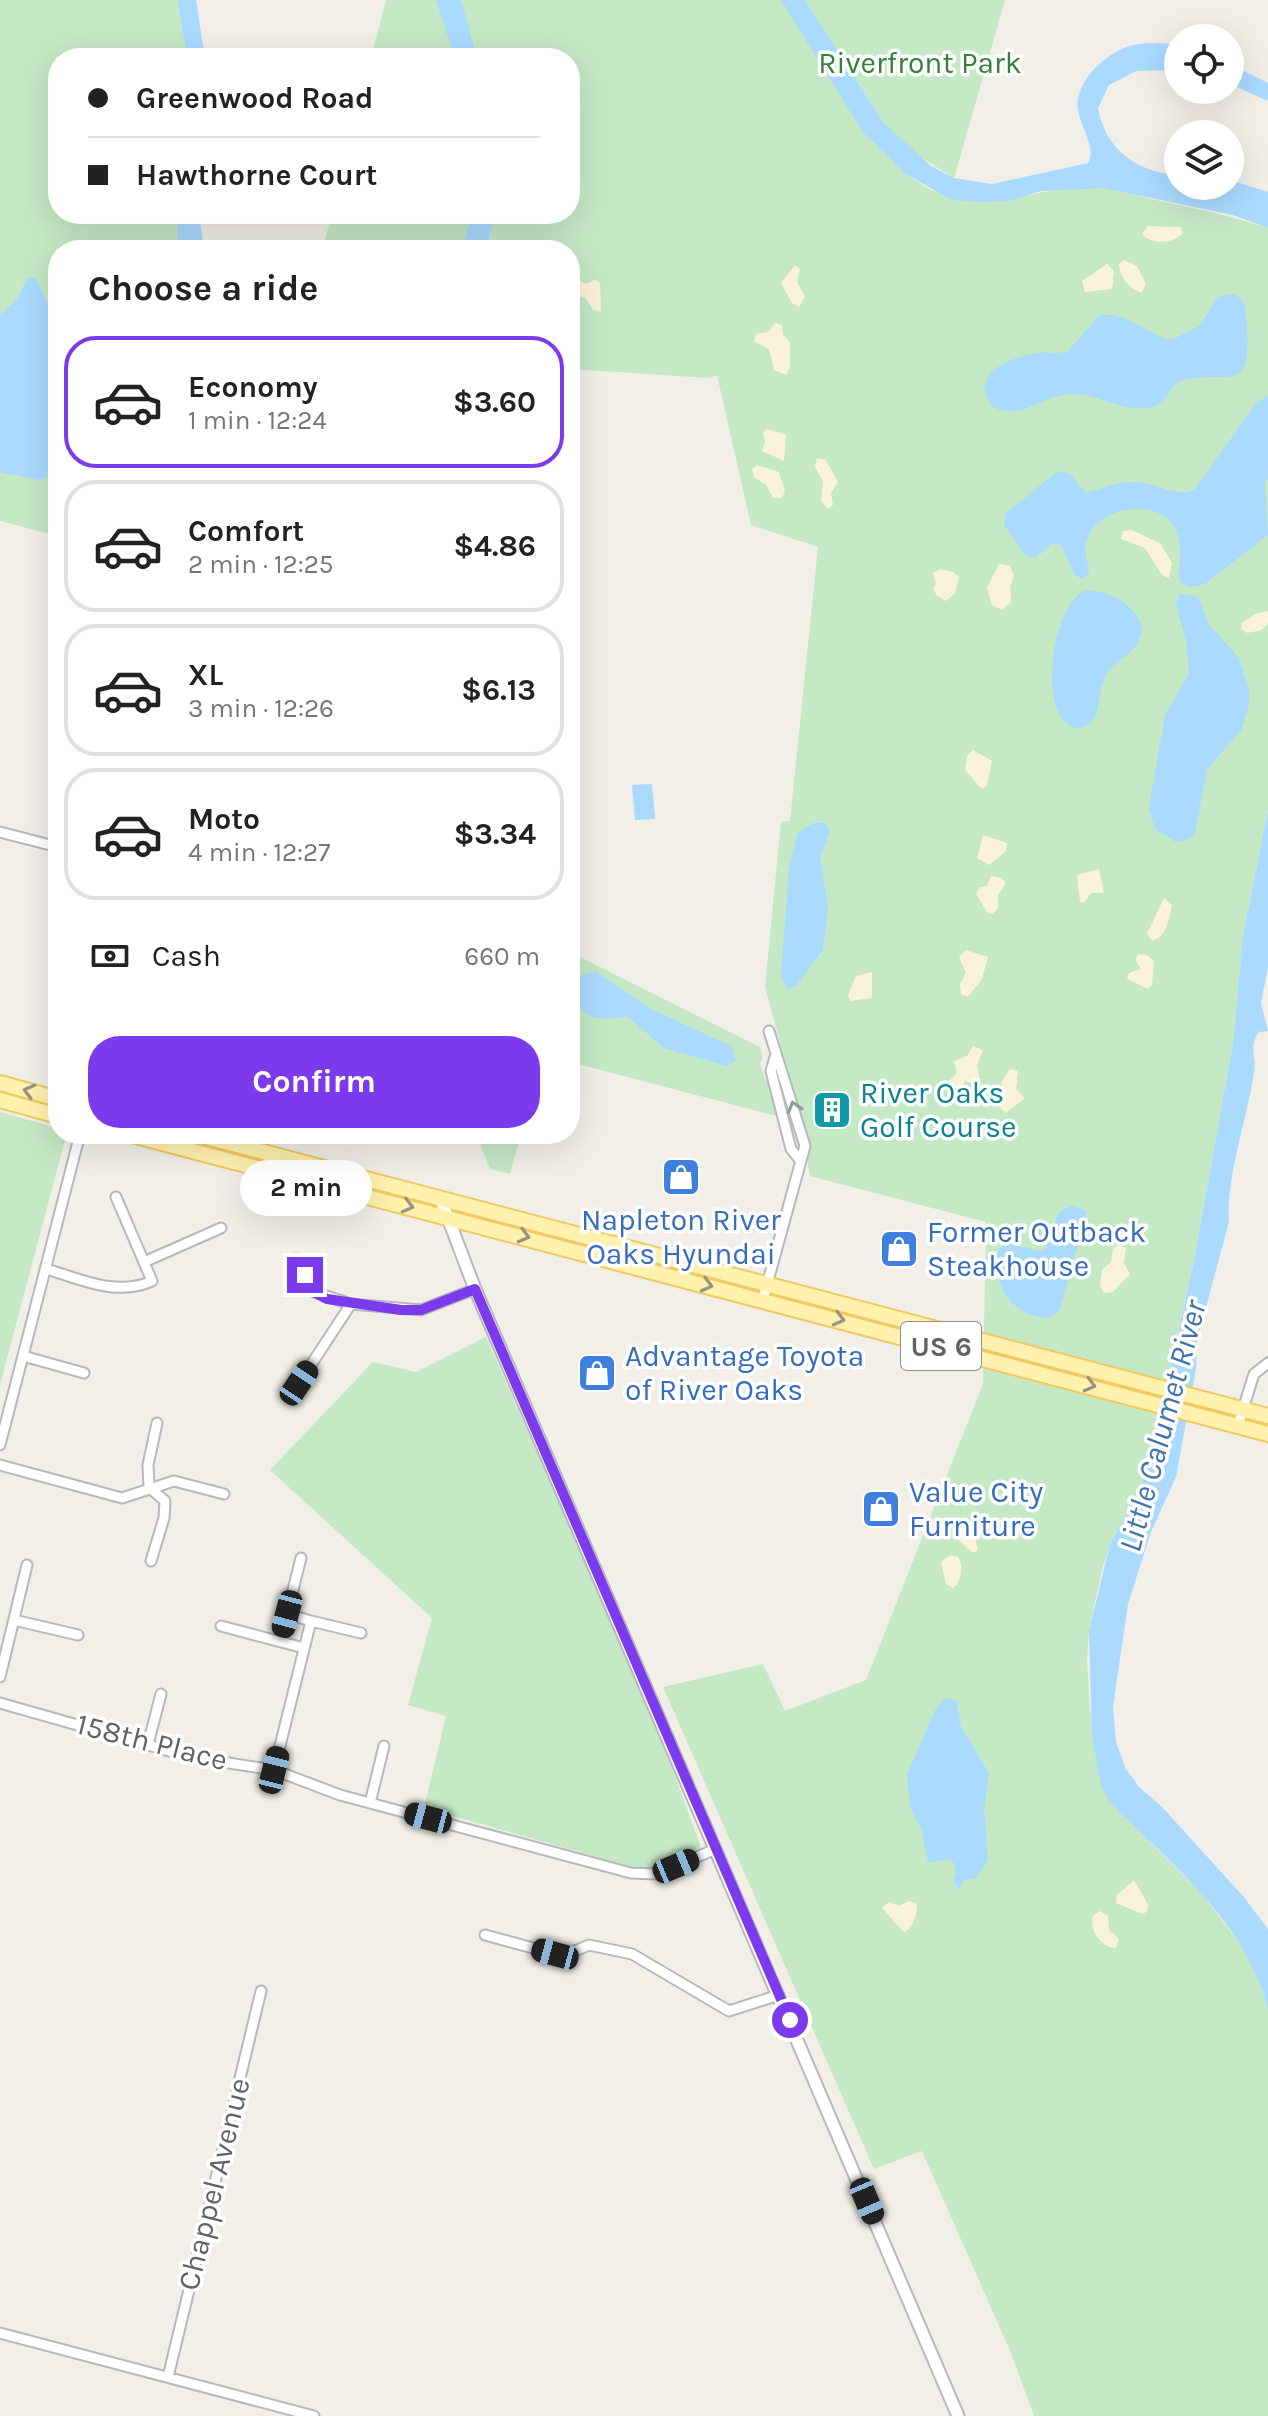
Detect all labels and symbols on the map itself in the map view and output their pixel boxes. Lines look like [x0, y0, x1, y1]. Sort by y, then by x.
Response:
park label: Riverfront Park [818, 45, 1022, 81]
place label: River Oaks Golf Course [860, 1075, 1016, 1145]
one-way arrow [23, 1084, 36, 1100]
building icon: River Oaks Golf Course [811, 1089, 853, 1131]
one-way arrow [787, 1101, 804, 1115]
shop icon: Napleton River Oaks Hyundai [660, 1156, 702, 1198]
callout: 2 min [239, 1159, 371, 1215]
one-way arrow [401, 1197, 414, 1214]
place label: Napleton River Oaks Hyundai [581, 1202, 781, 1272]
place label: Former Outback Steakhouse [927, 1214, 1146, 1284]
one-way arrow [516, 1227, 530, 1244]
shop icon: Former Outback Steakhouse [878, 1228, 920, 1270]
route end [287, 1257, 323, 1293]
one-way arrow [700, 1275, 714, 1292]
water label: Little Calumet River [1111, 1295, 1214, 1556]
one-way arrow [831, 1309, 845, 1326]
road number: US 6 [901, 1322, 981, 1370]
place label: Advantage Toyota of River Oaks [625, 1338, 864, 1408]
shop icon: Advantage Toyota of River Oaks [576, 1352, 618, 1394]
car [276, 1356, 322, 1410]
one-way arrow [1083, 1376, 1097, 1392]
place label: Value City Furniture [909, 1474, 1043, 1544]
shop icon: Value City Furniture [860, 1488, 902, 1530]
car [269, 1588, 305, 1640]
street label: 158th Place [73, 1706, 231, 1778]
car [257, 1744, 291, 1796]
car [402, 1800, 454, 1836]
car [649, 1846, 703, 1886]
car [529, 1936, 581, 1972]
route start [772, 2002, 808, 2038]
street label: Chappel Avenue [170, 2074, 258, 2294]
car [847, 2174, 887, 2228]

